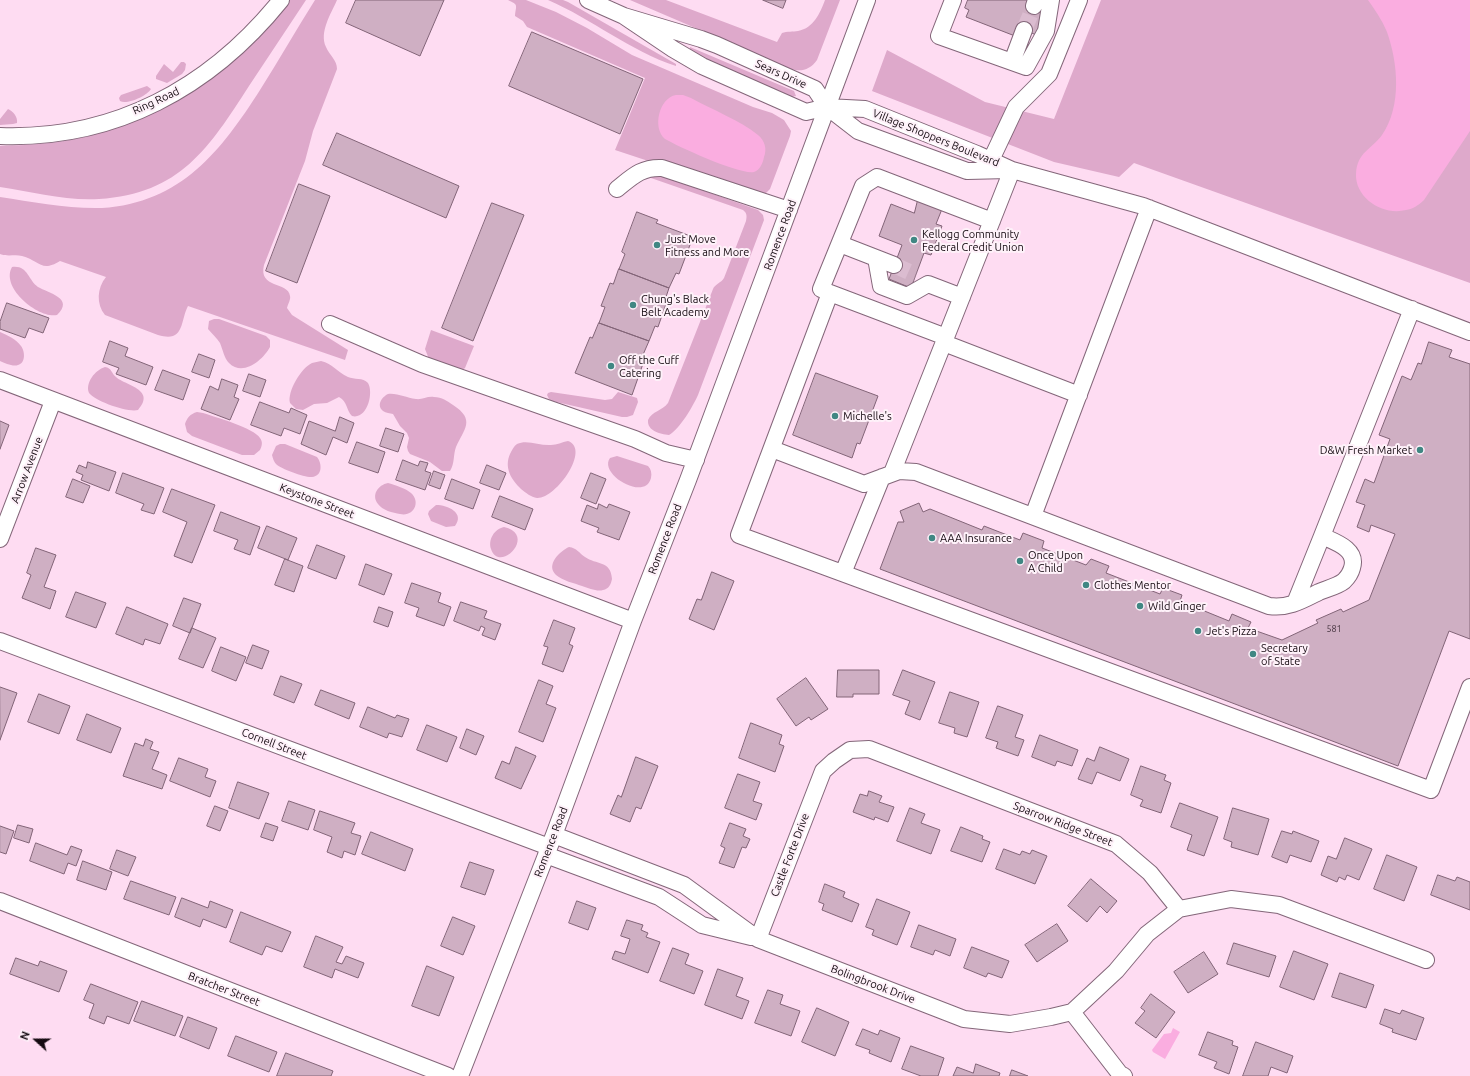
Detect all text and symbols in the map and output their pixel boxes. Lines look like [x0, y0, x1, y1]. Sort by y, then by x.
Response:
street label: Sears Drive [753, 57, 809, 91]
street label: Ring Road [131, 84, 181, 118]
street label: Village Shoppers Boulevard [871, 106, 1001, 170]
street label: Romence Road [761, 198, 799, 272]
place label: Kellogg Community Federal Credit Union [922, 227, 1024, 253]
place label: Just Move Fitness and More [665, 232, 749, 258]
marker: Kellogg Community Federal Credit Union [909, 235, 919, 245]
marker: Just Move Fitness and More [652, 240, 662, 250]
place label: Chung's Black Belt Academy [641, 292, 709, 318]
marker: Chung's Black Belt Academy [628, 300, 638, 310]
place label: Off the Cuff Catering [619, 353, 679, 379]
marker: Off the Cuff Catering [606, 361, 616, 371]
place label: Michelle's [843, 409, 892, 423]
marker: Michelle's [830, 411, 840, 421]
street label: Arrow Avenue [8, 435, 46, 505]
place label: D&W Fresh Market [1320, 443, 1412, 457]
marker: D&W Fresh Market [1415, 445, 1425, 455]
street label: Keystone Street [278, 481, 356, 521]
street label: Romence Road [646, 502, 684, 576]
place label: AAA Insurance [940, 531, 1012, 545]
marker: AAA Insurance [927, 533, 937, 543]
place label: Once Upon A Child [1028, 548, 1083, 574]
marker: Once Upon A Child [1015, 556, 1025, 566]
place label: Clothes Mentor [1094, 578, 1171, 592]
marker: Clothes Mentor [1081, 580, 1091, 590]
place label: Wild Ginger [1148, 599, 1206, 613]
marker: Wild Ginger [1135, 601, 1145, 611]
place label: Jet's Pizza [1206, 624, 1257, 638]
house number: 581 [1326, 624, 1342, 634]
marker: Jet's Pizza [1193, 626, 1203, 636]
place label: Secretary of State [1261, 641, 1308, 667]
marker: Secretary of State [1248, 649, 1258, 659]
street label: Cornell Street [240, 726, 308, 762]
street label: Sparrow Ridge Street [1012, 799, 1114, 849]
street label: Romence Road [532, 805, 570, 879]
street label: Castle Forte Drive [768, 811, 812, 899]
street label: Bolingbrook Drive [829, 962, 917, 1006]
street label: Bratcher Street [186, 969, 262, 1009]
north arrow [16, 1020, 56, 1060]
text: N [18, 1030, 32, 1042]

